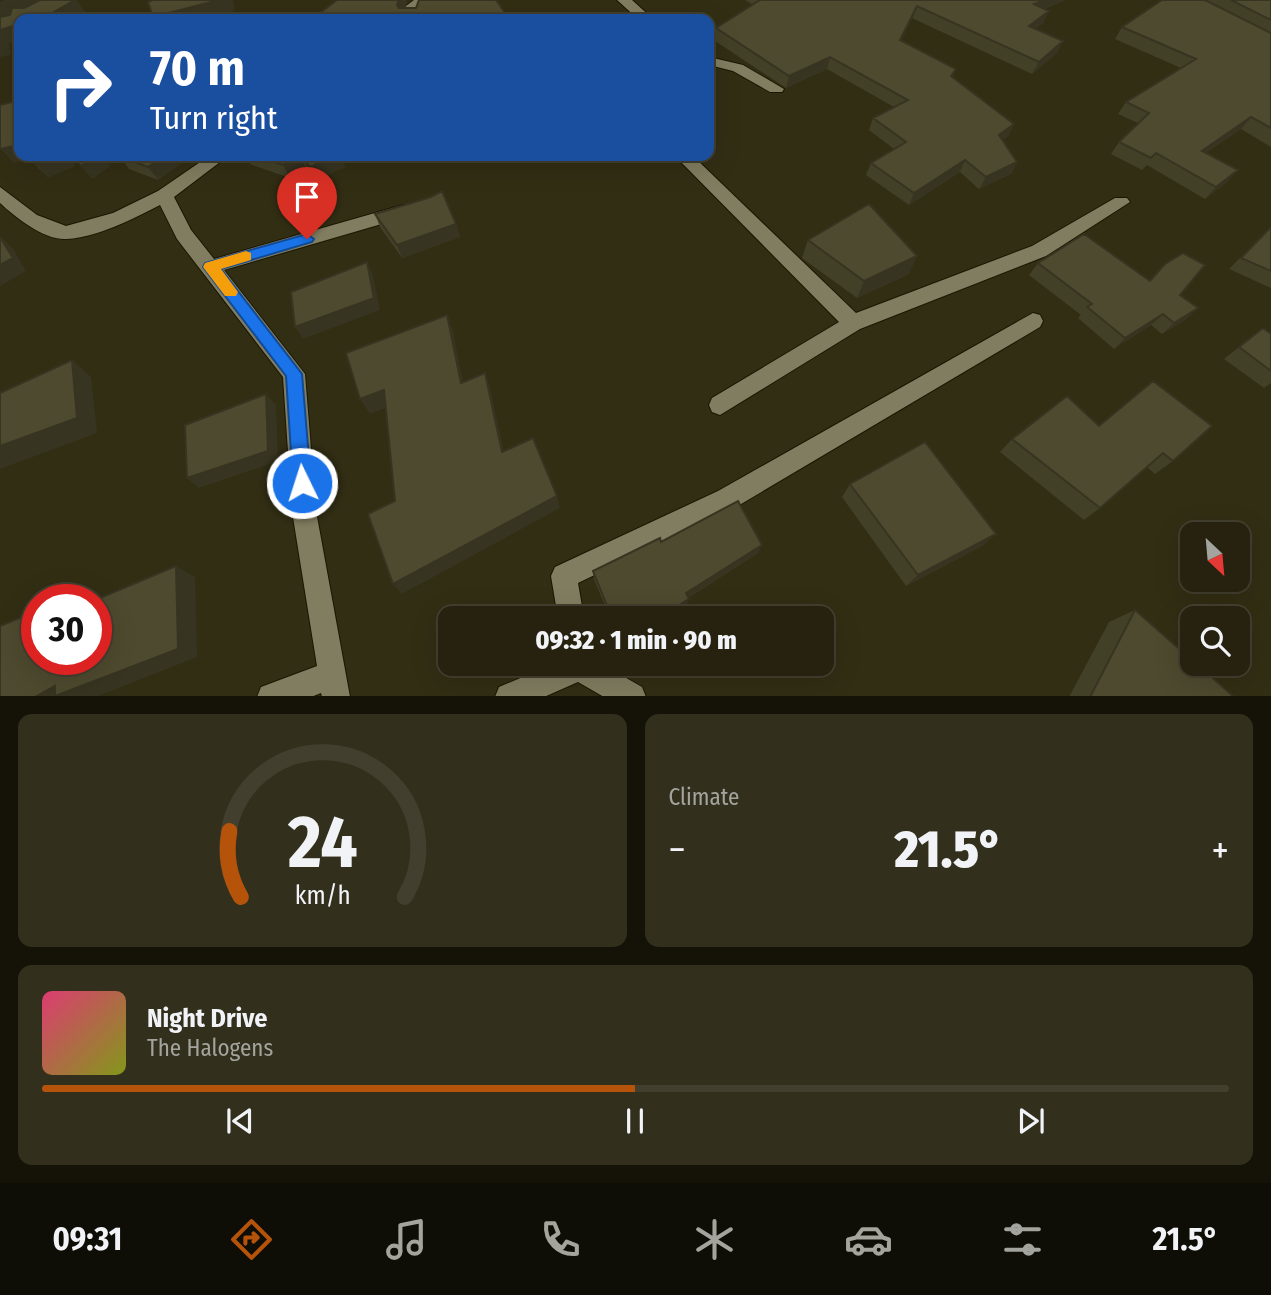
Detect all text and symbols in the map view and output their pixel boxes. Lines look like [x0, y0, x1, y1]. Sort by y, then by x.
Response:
text: 70 m [150, 39, 245, 98]
icon: right [35, 42, 126, 133]
text: Turn right [150, 99, 277, 137]
pin [277, 167, 337, 239]
icon: arrive [288, 178, 326, 216]
position arrow [265, 446, 339, 520]
north arrow [1180, 522, 1250, 592]
map controls [1180, 522, 1250, 676]
speed limit sign: 30 [21, 584, 112, 675]
button: search [1180, 606, 1250, 676]
text: 09:32 · 1 min · 90 m [535, 625, 737, 656]
text: Climate [669, 783, 739, 811]
text: 24 [286, 799, 357, 886]
text: 21.5° [894, 818, 1003, 881]
text: − [669, 827, 686, 873]
text: + [1212, 827, 1229, 873]
text: km/h [294, 880, 350, 910]
text: Night Drive [147, 1003, 267, 1034]
text: The Halogens [147, 1034, 273, 1062]
icon: previous [221, 1102, 259, 1140]
icon: pause [616, 1102, 654, 1140]
icon: next [1012, 1102, 1050, 1140]
icon: directions [227, 1215, 276, 1264]
icon: music [382, 1215, 431, 1264]
icon: phone [536, 1215, 585, 1264]
icon: climate [690, 1215, 739, 1264]
icon: car [844, 1215, 893, 1264]
icon: filters [998, 1215, 1047, 1264]
text: 09:31 [53, 1220, 122, 1258]
text: 21.5° [1153, 1220, 1218, 1258]

